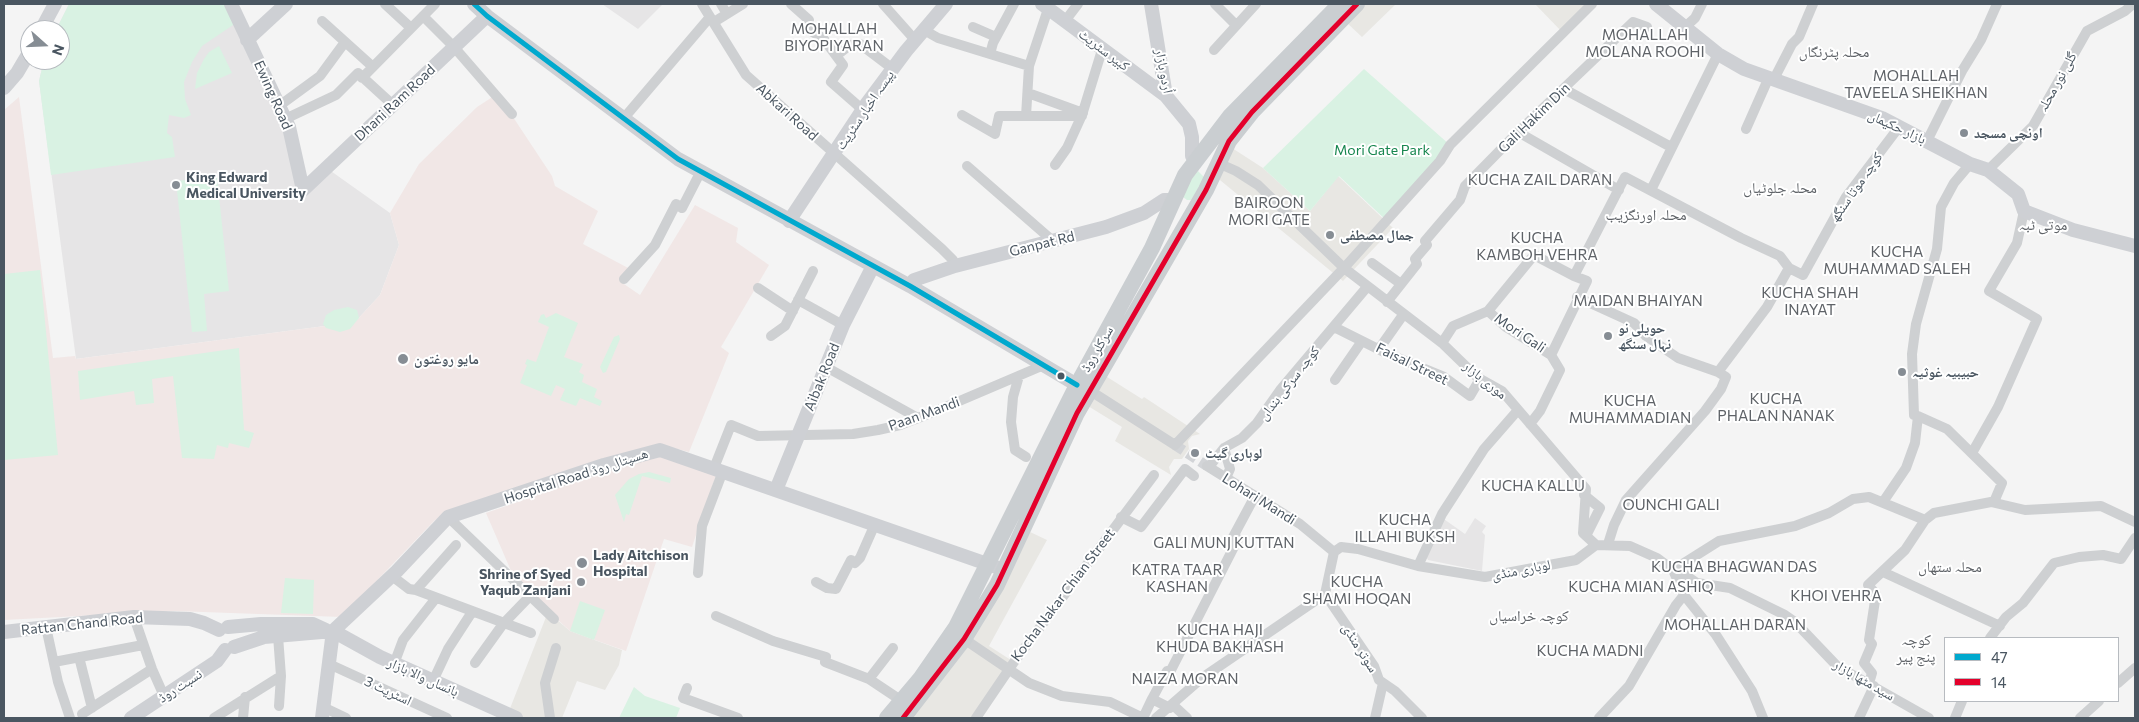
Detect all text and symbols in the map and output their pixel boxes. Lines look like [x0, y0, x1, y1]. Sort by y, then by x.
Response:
north arrow [20, 20, 70, 70]
district label: MOHALLAH BIYOPIYARAN [777, 20, 891, 55]
street label: کبیر سٹریٹ [1075, 25, 1133, 75]
district label: MOHALLAH MOLANA ROOHI [1578, 26, 1712, 61]
text: N [49, 42, 68, 58]
district label: محلہ پٹرنگاں [1799, 43, 1869, 61]
street label: اُردو بازار [1151, 47, 1177, 95]
street label: گلی نور محلہ [2034, 49, 2080, 115]
street label: Ewing Road [250, 58, 296, 132]
street label: Dhani Ram Road [351, 61, 439, 145]
street label: پیسہ اخبار سٹریٹ [832, 67, 898, 153]
district label: MOHALLAH TAVEELA SHEIKHAN [1834, 67, 1998, 102]
street label: Abkari Road [753, 80, 821, 144]
street label: Gali Hakim Din [1495, 80, 1573, 156]
street label: بازار حکیماں [1865, 106, 1929, 148]
place label: اونچی مسجد [1974, 125, 2043, 141]
marker: اونچی مسجد [1958, 127, 1970, 139]
park label: Mori Gate Park [1334, 142, 1430, 158]
street label: کوچہ موتا سنگھ [1826, 149, 1886, 225]
place label: King Edward Medical University [186, 169, 306, 202]
district label: KUCHA ZAIL DARAN [1458, 171, 1622, 189]
marker: King Edward Medical University [170, 179, 182, 191]
district label: محلہ جلوٹیاں [1743, 179, 1817, 197]
district label: BAIROON MORI GATE [1222, 194, 1316, 229]
district label: محلہ اورنگزیب [1605, 206, 1687, 224]
district label: موتی ٹبہ [2019, 216, 2067, 234]
place label: جمال مصطفی [1340, 227, 1414, 243]
street label: Ganpat Rd [1008, 228, 1076, 260]
marker: جمال مصطفی [1324, 229, 1336, 241]
district label: KUCHA KAMBOH VEHRA [1469, 229, 1605, 264]
district label: KUCHA MUHAMMAD SALEH [1814, 243, 1980, 278]
district label: KUCHA SHAH INAYAT [1755, 284, 1865, 319]
district label: MAIDAN BHAIYAN [1564, 292, 1712, 310]
street label: Mori Gali [1491, 310, 1549, 356]
place label: حویلی نو نہال سنگھ [1618, 320, 1671, 352]
street label: سرکلر روڈ [1077, 323, 1117, 375]
marker: حویلی نو نہال سنگھ [1602, 330, 1614, 342]
street label: Faisal Street [1373, 339, 1451, 389]
street label: Aibak Road [801, 341, 843, 413]
street label: کوچہ سرکی بنداں [1255, 343, 1323, 423]
place label: مایو روغتون [414, 351, 479, 367]
marker: مایو روغتون [396, 352, 410, 366]
street label: موری بازار [1460, 357, 1510, 403]
place label: حبیبیہ غوثیہ [1912, 364, 1979, 380]
marker: حبیبیہ غوثیہ [1896, 366, 1908, 378]
unlabelled marker [1056, 371, 1066, 381]
district label: KUCHA PHALAN NANAK [1710, 390, 1842, 425]
district label: KUCHA MUHAMMADIAN [1562, 392, 1698, 427]
street label: Paan Mandi [886, 393, 962, 435]
street label: Hospital Road ھسپتال روڈ [502, 445, 650, 507]
place label: لوہاری گیٹ [1205, 445, 1262, 461]
marker: لوہاری گیٹ [1189, 447, 1201, 459]
street label: Lohari Mandi [1219, 470, 1299, 528]
district label: KUCHA KALLU [1474, 477, 1592, 495]
district label: OUNCHI GALI [1616, 496, 1726, 514]
district label: KUCHA ILLAHI BUKSH [1347, 511, 1463, 546]
street label: Kocha Nakar Chian Street [1008, 525, 1118, 665]
district label: GALI MUNJ KUTTAN [1143, 534, 1305, 552]
place label: Lady Aitchison Hospital [593, 547, 689, 580]
marker: Lady Aitchison Hospital [575, 556, 589, 570]
street label: لوہاری منڈی [1490, 556, 1552, 584]
district label: KUCHA BHAGWAN DAS [1640, 558, 1828, 576]
district label: محلہ ستھاں [1918, 558, 1982, 576]
district label: KATRA TAAR KASHAN [1125, 561, 1229, 596]
place label: Shrine of Syed Yaqub Zanjani [479, 566, 571, 598]
district label: KUCHA SHAMI HOQAN [1296, 573, 1418, 608]
marker: Shrine of Syed Yaqub Zanjani [575, 576, 587, 588]
district label: KUCHA MIAN ASHIQ [1558, 578, 1724, 596]
district label: KHOI VEHRA [1784, 587, 1888, 605]
district label: کوچہ خراسیاں [1489, 607, 1569, 625]
street label: Rattan Chand Road [20, 609, 144, 639]
district label: MOHALLAH DARAN [1655, 616, 1815, 634]
street label: سوتر منڈی [1338, 620, 1382, 676]
district label: KUCHA HAJI KHUDA BAKHASH [1148, 621, 1292, 656]
district label: کوچہ پنج پیر [1897, 631, 1935, 666]
legend [1944, 637, 2119, 702]
district label: KUCHA MADNI [1530, 642, 1650, 660]
text: 47 [1991, 648, 2008, 666]
street label: بانساں والا بازار [385, 654, 461, 700]
street label: سید مٹھا بازار [1830, 656, 1898, 704]
street label: نسبت روڈ [155, 666, 205, 706]
district label: NAIZA MORAN [1125, 670, 1245, 688]
street label: اسٹریٹ 3 [362, 673, 414, 709]
text: 14 [1991, 673, 2006, 691]

